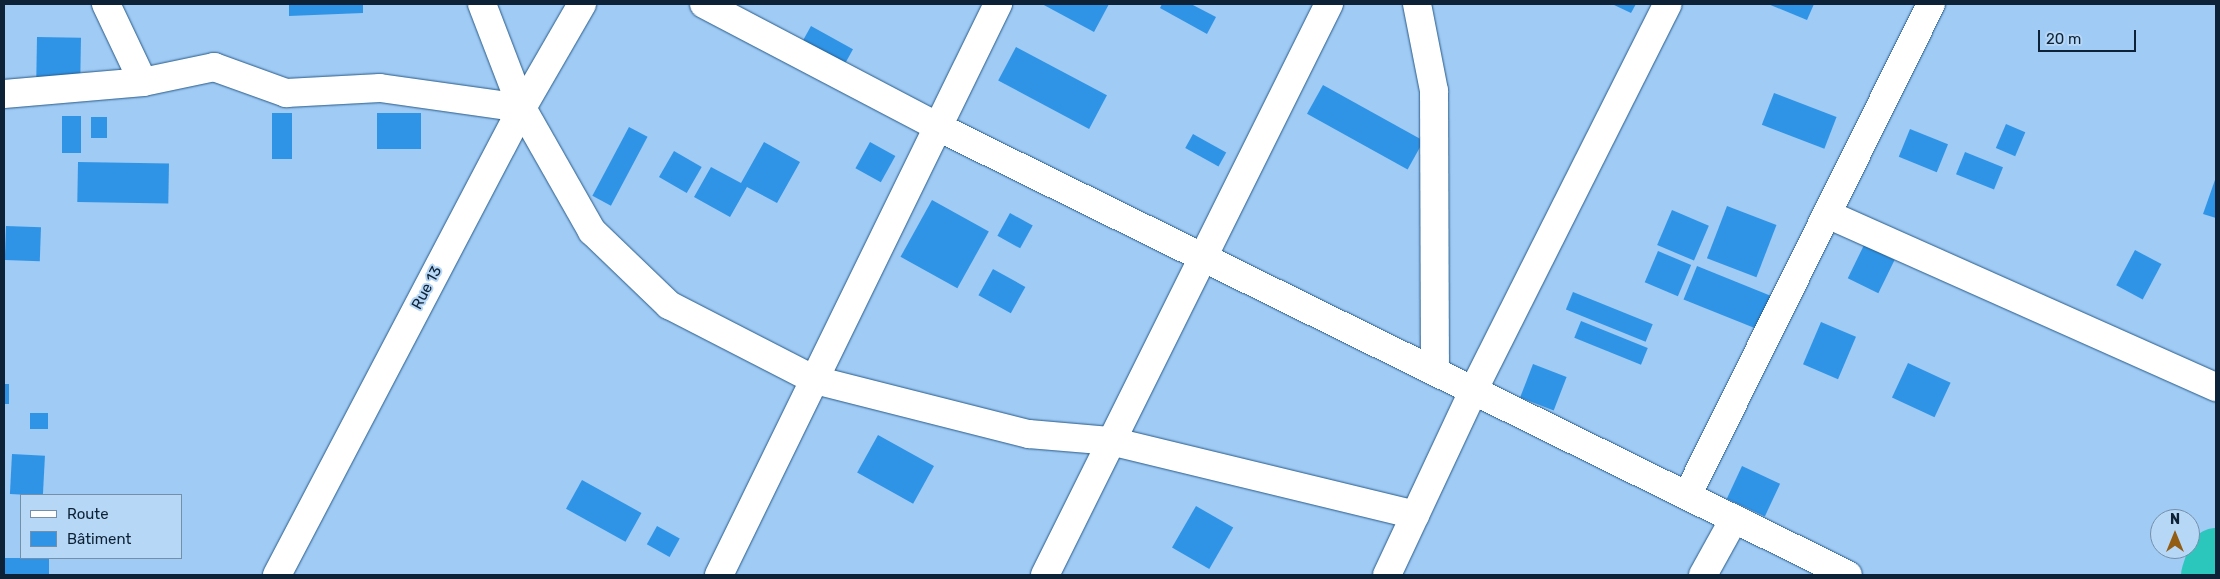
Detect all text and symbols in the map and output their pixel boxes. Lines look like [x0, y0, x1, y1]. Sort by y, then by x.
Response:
scale bar [2040, 20, 2138, 52]
text: 20 m [2046, 30, 2081, 48]
street label: Rue 13 [408, 263, 446, 313]
legend [20, 494, 182, 559]
text: Route [67, 505, 109, 523]
north arrow [2150, 509, 2200, 559]
text: N [2170, 511, 2180, 528]
text: Bâtiment [67, 530, 131, 548]

